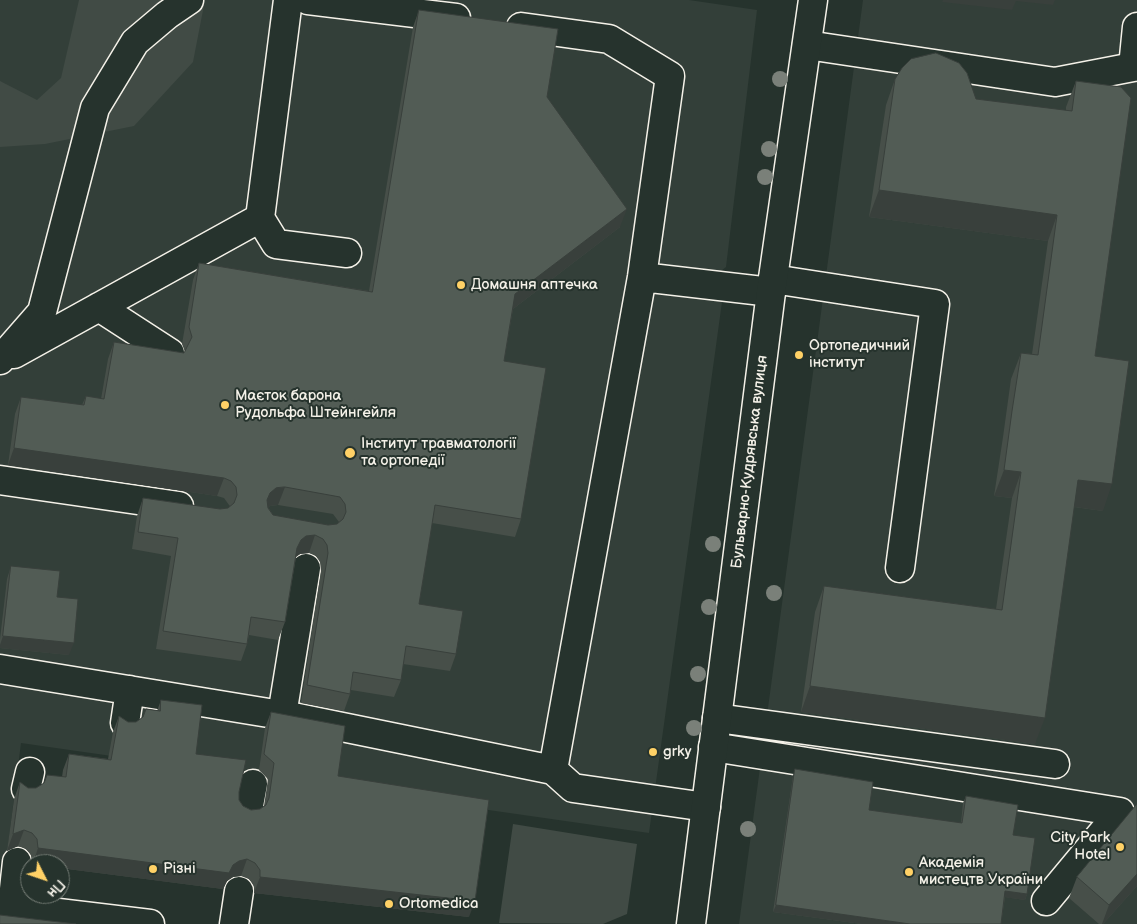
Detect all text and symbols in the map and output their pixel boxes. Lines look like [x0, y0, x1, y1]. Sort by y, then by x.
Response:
place label: Домашня аптечка [471, 276, 598, 294]
marker: Домашня аптечка [455, 279, 467, 291]
place label: Ортопедичний інститут [809, 337, 910, 372]
marker: Ортопедичний інститут [793, 349, 805, 361]
street label: Бульварно-Кудрявська вулиця [728, 354, 772, 570]
place label: Маєток барона Рудольфа Штейнгейля [235, 387, 396, 422]
marker: Маєток барона Рудольфа Штейнгейля [219, 399, 231, 411]
place label: Інститут травматології та ортопедії [361, 435, 516, 470]
marker: Інститут травматології та ортопедії [343, 446, 357, 460]
place label: grky [663, 743, 691, 761]
marker: grky [647, 746, 659, 758]
place label: City Park Hotel [1050, 829, 1110, 864]
marker: City Park Hotel [1114, 841, 1126, 853]
north arrow [20, 854, 70, 904]
place label: Академія мистецтв України [919, 854, 1043, 889]
place label: Різні [163, 860, 196, 878]
marker: Різні [147, 863, 159, 875]
marker: Академія мистецтв України [903, 866, 915, 878]
text: Пн [43, 876, 68, 901]
place label: Ortomedica [399, 895, 479, 913]
marker: Ortomedica [383, 898, 395, 910]

